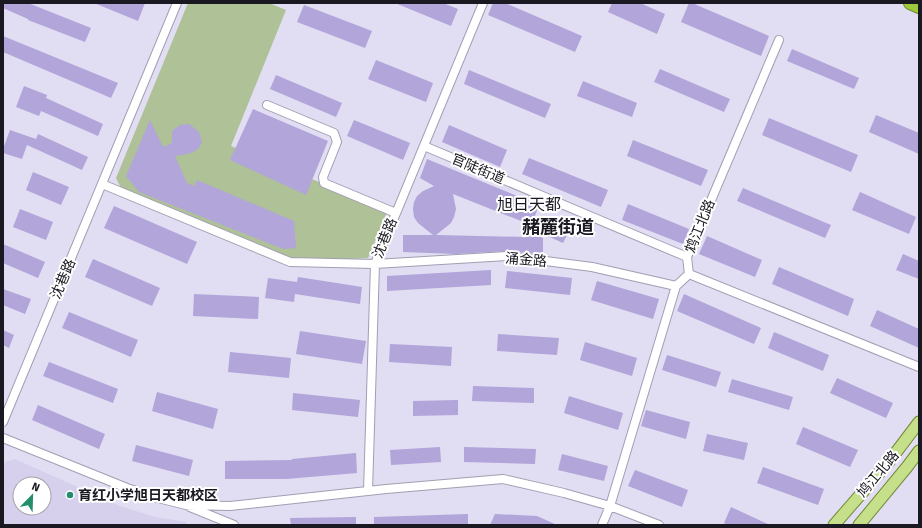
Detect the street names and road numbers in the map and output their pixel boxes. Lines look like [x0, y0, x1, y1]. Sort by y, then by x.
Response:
street label: 官陡街道 [449, 150, 507, 188]
street label: 鸩江北路 [682, 197, 718, 255]
street label: 沈巷路 [369, 215, 401, 261]
street label: 涌金路 [504, 250, 548, 270]
street label: 沈巷路 [47, 256, 79, 302]
street label: 鸠江北路 [853, 447, 903, 501]

